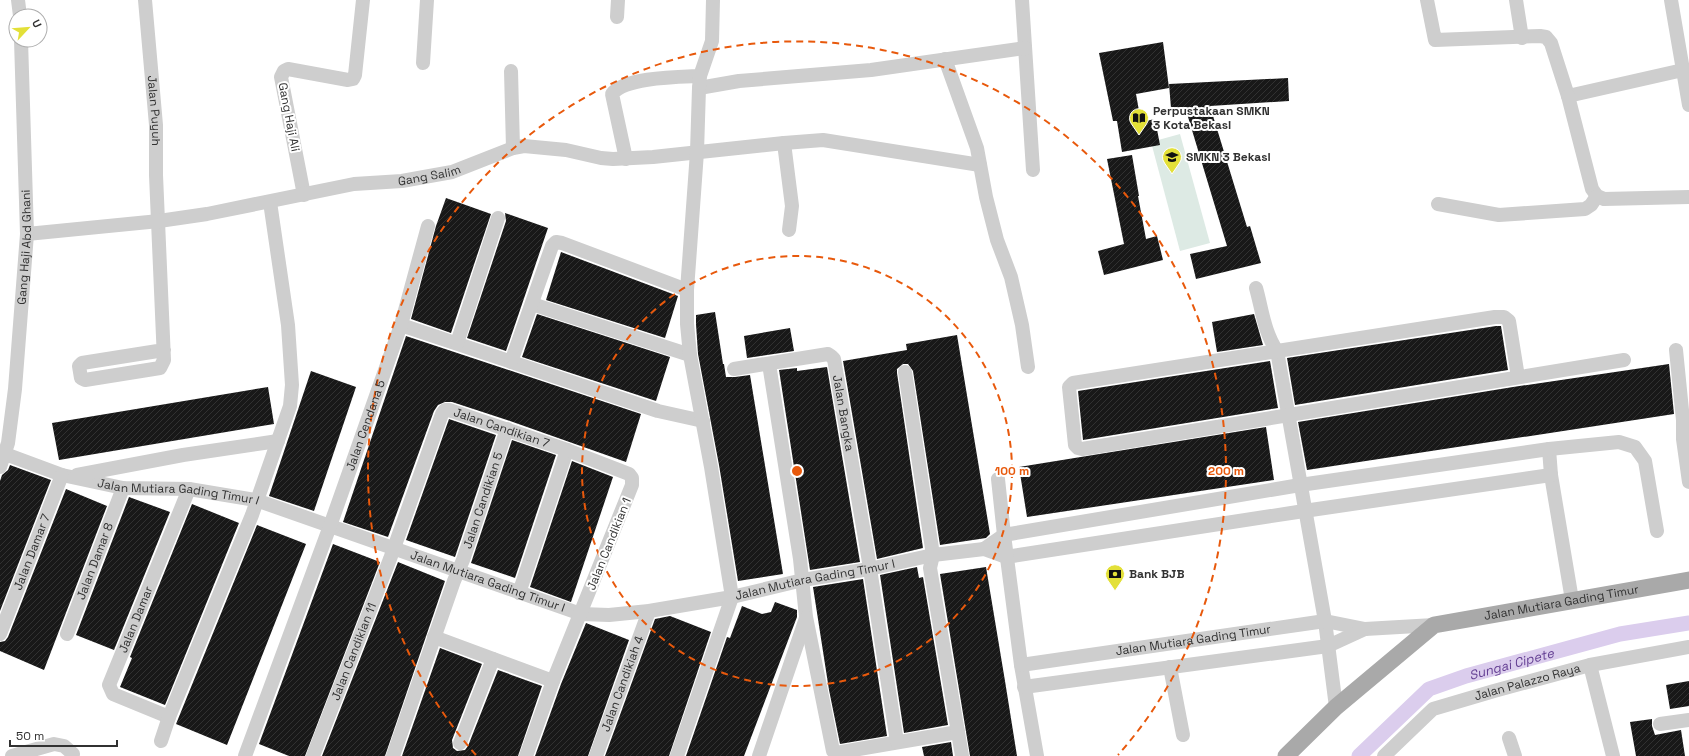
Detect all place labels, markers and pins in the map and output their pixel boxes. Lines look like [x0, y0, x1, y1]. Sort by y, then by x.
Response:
place label: Perpustakaan SMKN 3 Kota Bekasi [1153, 103, 1270, 133]
library icon: Perpustakaan SMKN 3 Kota Bekasi [1128, 107, 1150, 135]
school or university icon: SMKN 3 Bekasi [1161, 146, 1183, 174]
place label: SMKN 3 Bekasi [1186, 149, 1271, 165]
centre of rings [790, 464, 804, 478]
bank icon: Bank BJB [1104, 563, 1126, 591]
place label: Bank BJB [1129, 566, 1184, 582]

